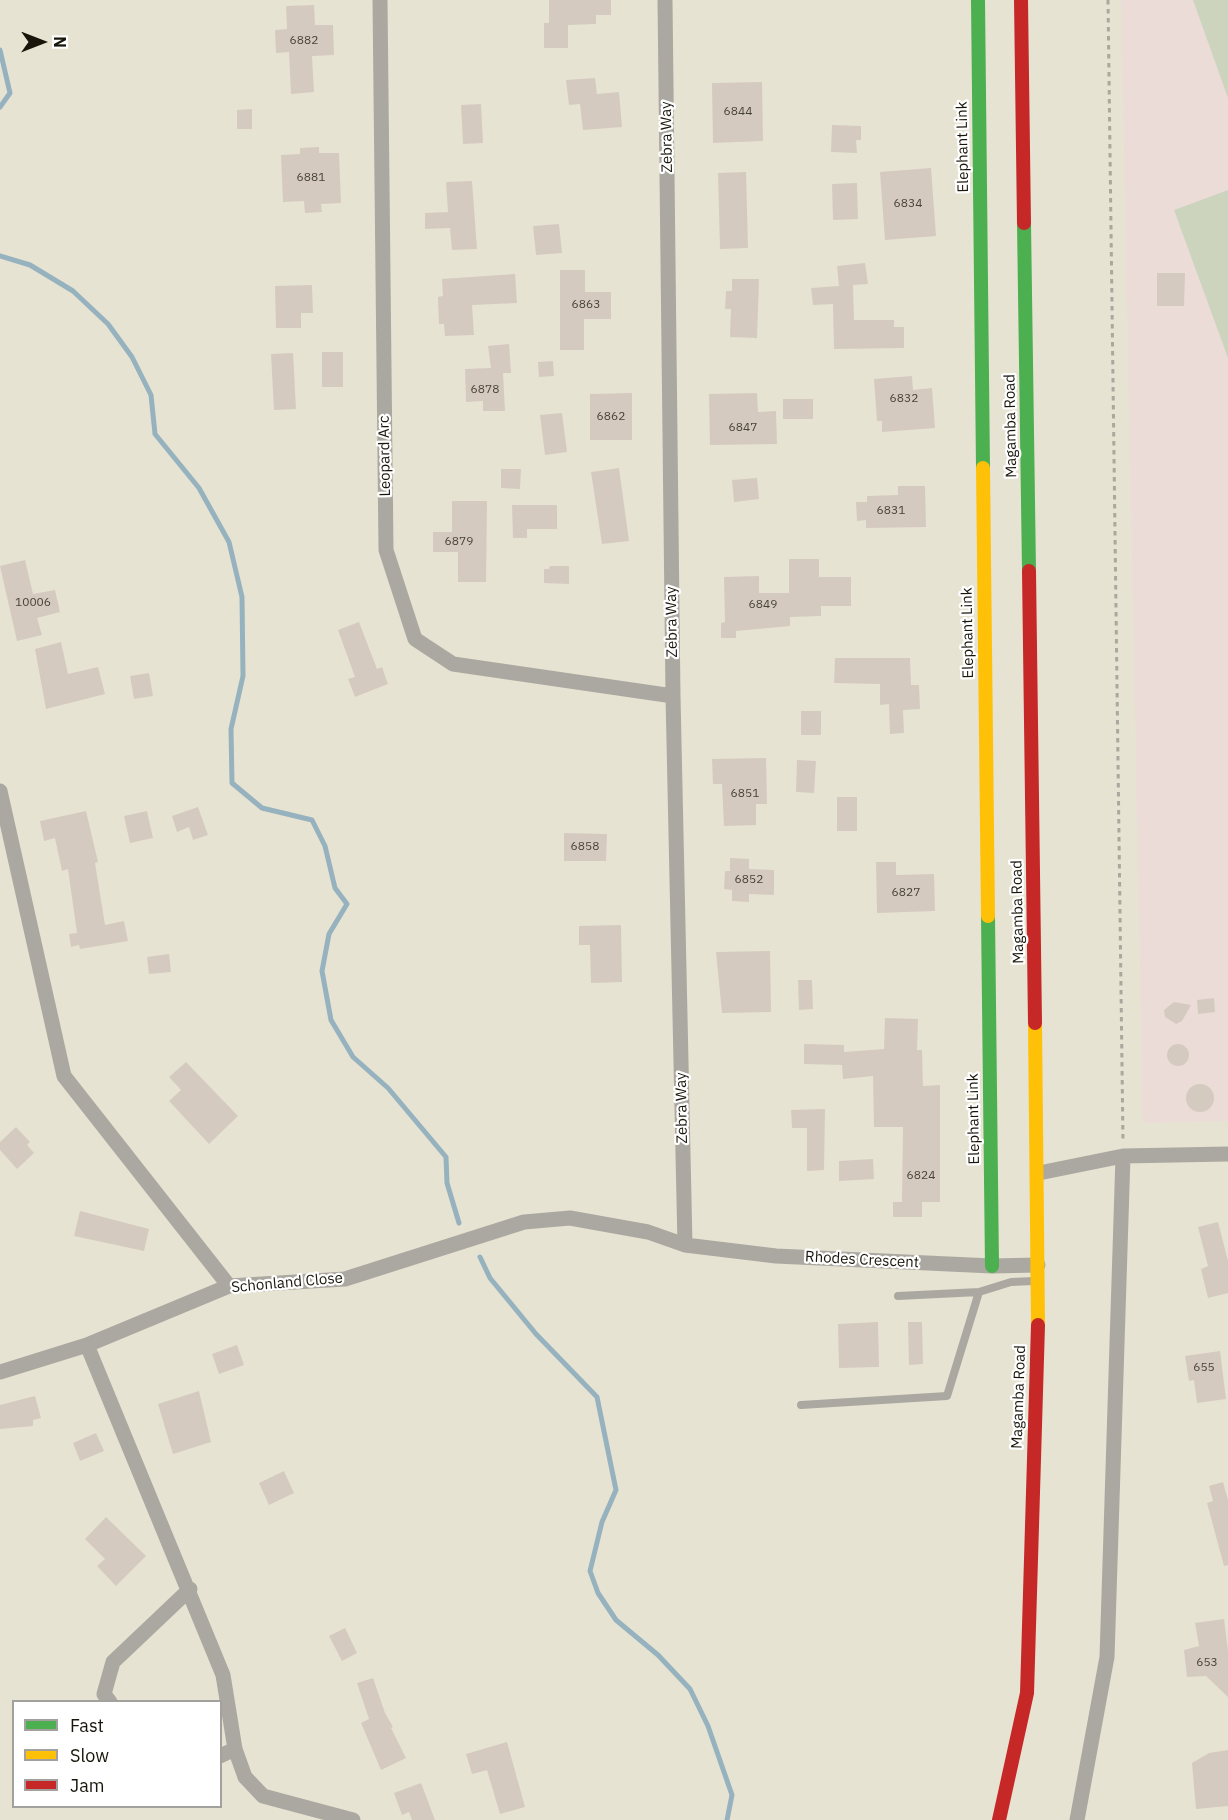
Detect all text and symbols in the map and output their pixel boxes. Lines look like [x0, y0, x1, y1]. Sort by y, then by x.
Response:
north arrow [12, 12, 72, 72]
house number: 6882 [290, 34, 318, 48]
text: N [50, 36, 70, 48]
street label: Zebra Way [657, 101, 677, 173]
street label: Elephant Link [953, 101, 973, 193]
house number: 6844 [724, 105, 752, 119]
house number: 6881 [297, 171, 325, 185]
house number: 6834 [894, 197, 922, 211]
house number: 6863 [572, 298, 600, 312]
street label: Magamba Road [1001, 374, 1021, 478]
house number: 6878 [471, 383, 499, 397]
house number: 6832 [890, 392, 918, 406]
house number: 6862 [597, 410, 625, 424]
street label: Leopard Arc [375, 415, 395, 497]
house number: 6847 [729, 421, 757, 435]
house number: 6831 [877, 504, 905, 518]
house number: 6879 [445, 535, 473, 549]
street label: Zebra Way [662, 586, 682, 658]
street label: Elephant Link [958, 587, 978, 679]
house number: 10006 [15, 596, 51, 610]
house number: 6849 [749, 598, 777, 612]
house number: 6851 [731, 787, 759, 801]
house number: 6858 [571, 840, 599, 854]
street label: Magamba Road [1008, 860, 1028, 964]
house number: 6852 [735, 873, 763, 887]
house number: 6827 [892, 886, 920, 900]
street label: Zebra Way [672, 1072, 692, 1144]
street label: Elephant Link [964, 1073, 984, 1165]
house number: 6824 [907, 1169, 935, 1183]
street label: Rhodes Crescent [805, 1248, 919, 1272]
street label: Schonland Close [230, 1269, 344, 1297]
street label: Magamba Road [1008, 1345, 1030, 1449]
house number: 655 [1193, 1361, 1215, 1375]
house number: 653 [1196, 1656, 1218, 1670]
legend [12, 1700, 222, 1808]
text: Fast [70, 1714, 104, 1737]
text: Slow [70, 1744, 109, 1767]
text: Jam [70, 1774, 105, 1797]

